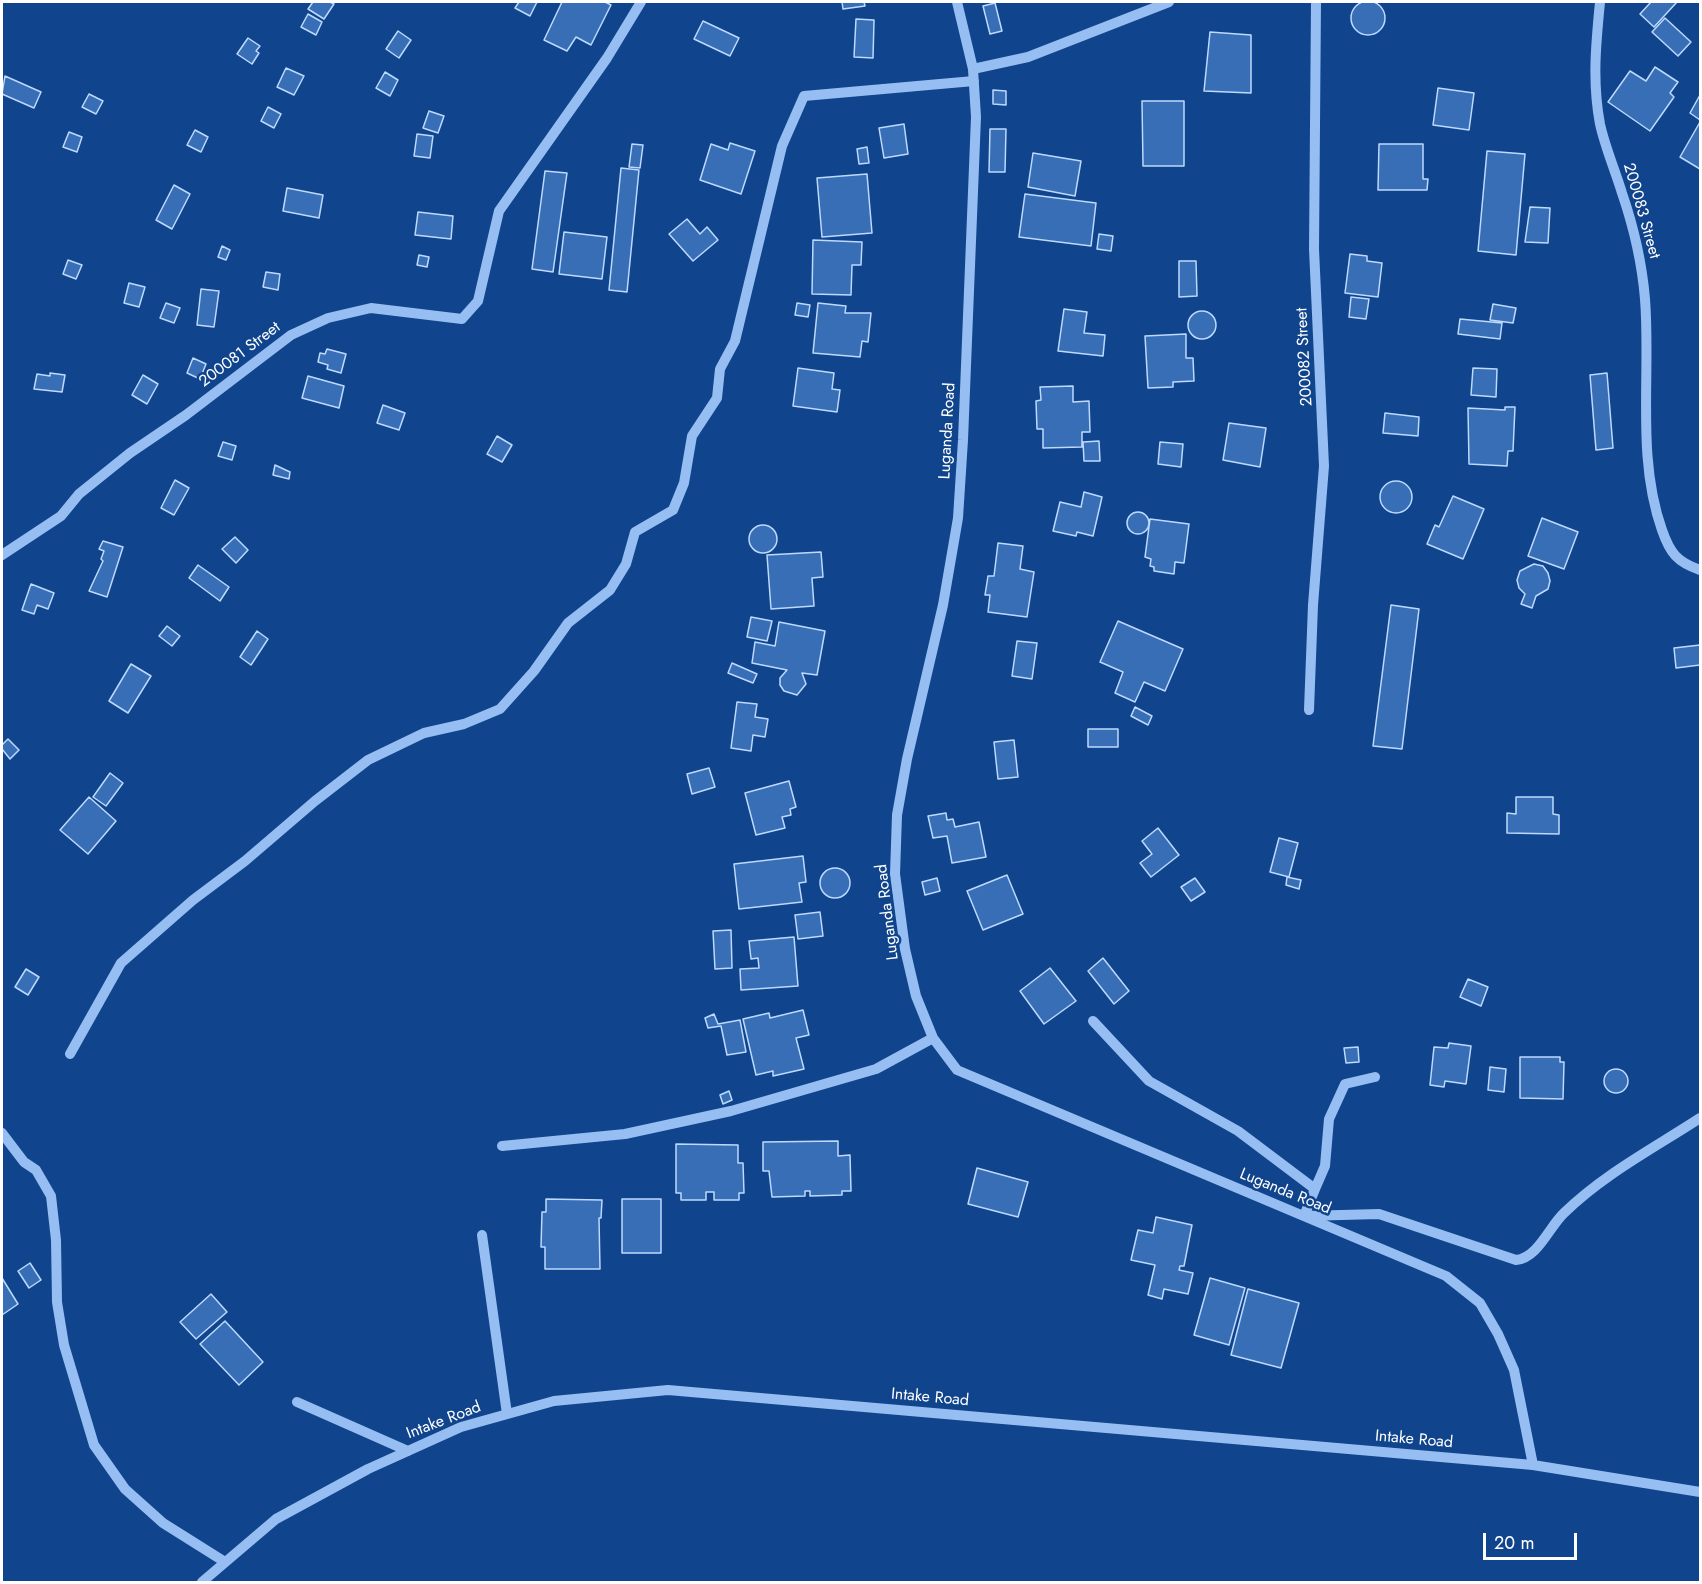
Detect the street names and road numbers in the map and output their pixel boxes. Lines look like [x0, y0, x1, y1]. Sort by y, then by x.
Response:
street label: 200083 Street [1618, 161, 1664, 261]
street label: 200082 Street [1293, 307, 1317, 407]
street label: 200081 Street [196, 318, 284, 392]
street label: Luganda Road [936, 382, 960, 480]
street label: Luganda Road [873, 863, 903, 961]
street label: Luganda Road [1237, 1165, 1333, 1219]
street label: Intake Road [890, 1385, 970, 1411]
street label: Intake Road [404, 1398, 484, 1444]
street label: Intake Road [1374, 1427, 1454, 1453]

